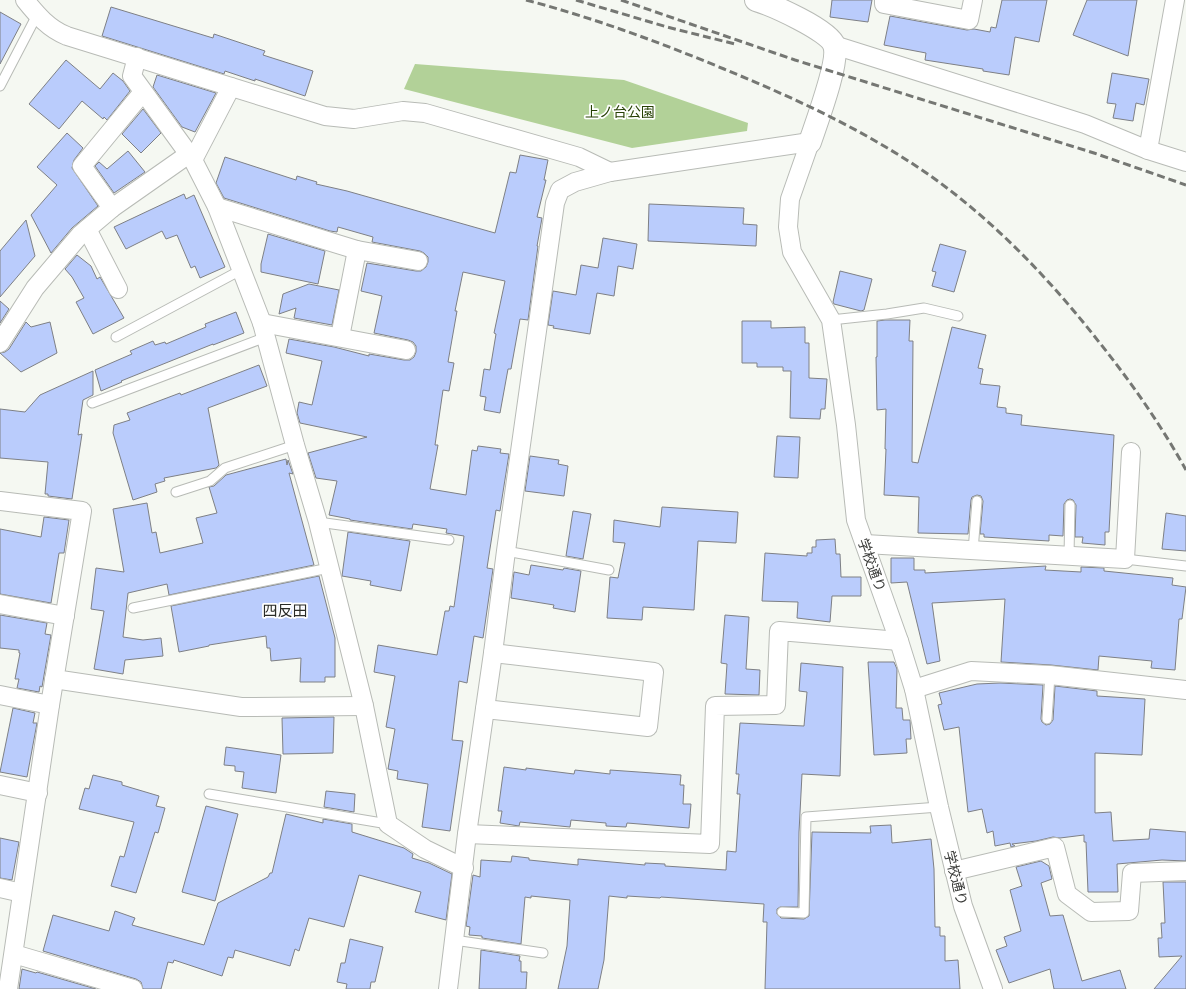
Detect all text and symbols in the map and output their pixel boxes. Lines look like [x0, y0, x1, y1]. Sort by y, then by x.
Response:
park label: 上ノ台公園 [585, 103, 655, 123]
street label: 学校通り [852, 536, 890, 595]
district label: 四反田 [262, 601, 308, 622]
street label: 学校通り [939, 849, 972, 908]

